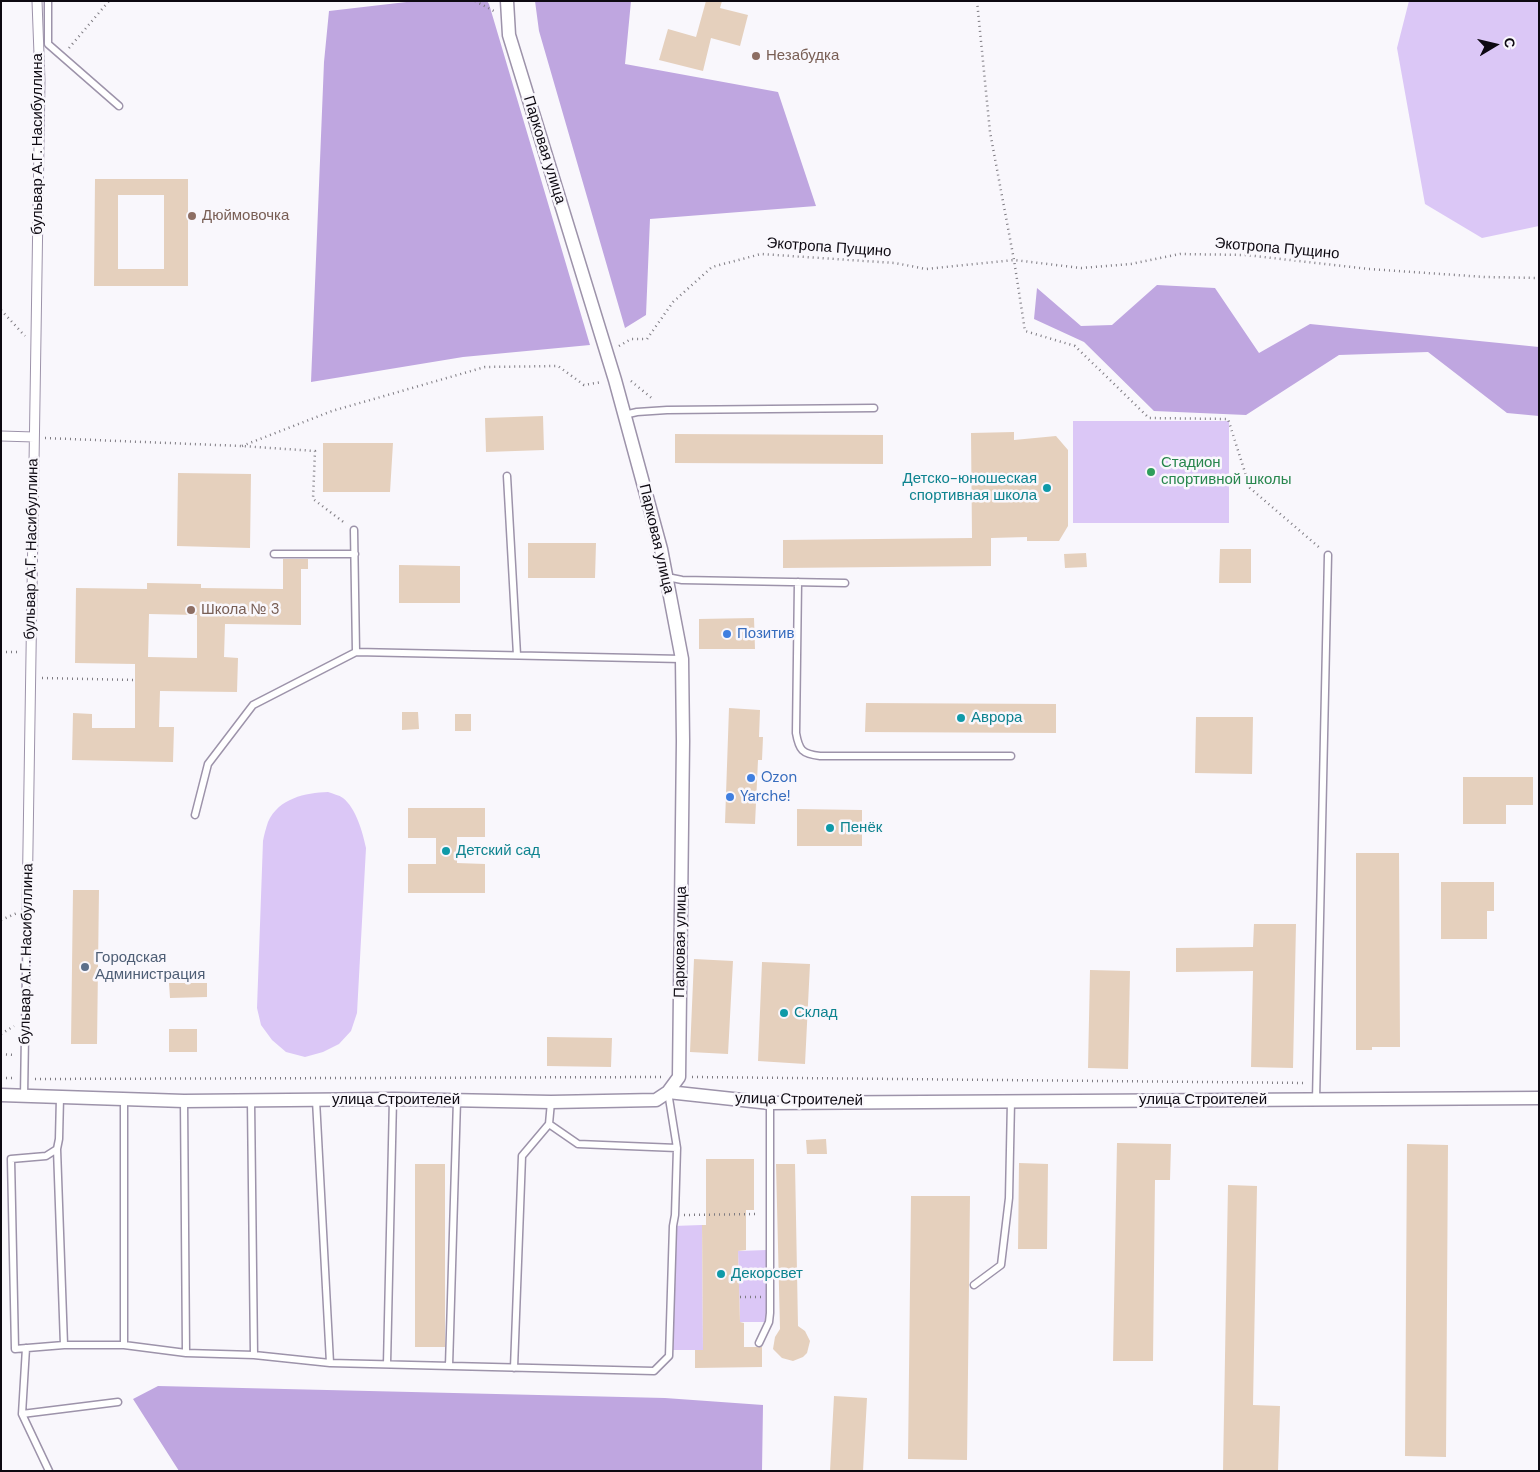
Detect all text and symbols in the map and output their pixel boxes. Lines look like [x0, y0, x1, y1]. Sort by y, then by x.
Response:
north arrow [1470, 20, 1520, 70]
text: С [1500, 36, 1519, 49]
place label: Незабудка [766, 47, 839, 65]
marker: Незабудка [750, 50, 762, 62]
street label: бульвар А.Г. Насибуллина [29, 53, 47, 235]
street label: Парковая улица [519, 94, 569, 206]
place label: Дюймовочка [202, 207, 289, 225]
marker: Дюймовочка [186, 210, 198, 222]
street label: Экотропа Пущино [766, 235, 892, 261]
street label: Экотропа Пущино [1214, 235, 1340, 263]
place label: Стадион спортивной школы [1161, 454, 1292, 489]
street label: бульвар А.Г. Насибуллина [21, 458, 43, 640]
marker: Стадион спортивной школы [1145, 466, 1157, 478]
place label: Детско-юношеская спортивная школа [902, 470, 1037, 505]
street label: Парковая улица [635, 482, 677, 596]
marker: Детско-юношеская спортивная школа [1041, 482, 1053, 494]
place label: Школа № 3 [201, 601, 280, 619]
marker: Школа № 3 [185, 604, 197, 616]
place label: Позитив [737, 625, 794, 643]
marker: Позитив [721, 628, 733, 640]
place label: Аврора [971, 709, 1022, 727]
marker: Аврора [955, 712, 967, 724]
place label: Ozon [761, 769, 797, 787]
marker: Ozon [745, 772, 757, 784]
place label: Yarche! [740, 788, 791, 806]
marker: Yarche! [724, 791, 736, 803]
place label: Пенёк [840, 819, 882, 837]
marker: Пенёк [824, 822, 836, 834]
place label: Детский сад [456, 842, 540, 860]
marker: Детский сад [440, 845, 452, 857]
street label: бульвар А.Г. Насибуллина [16, 863, 38, 1045]
street label: Парковая улица [671, 886, 691, 998]
place label: Городская Администрация [95, 949, 205, 984]
marker: Городская Администрация [79, 961, 91, 973]
place label: Склад [794, 1004, 837, 1022]
marker: Склад [778, 1007, 790, 1019]
street label: улица Строителей [735, 1090, 863, 1110]
street label: улица Строителей [332, 1091, 460, 1109]
street label: улица Строителей [1139, 1091, 1267, 1109]
place label: Декорсвет [731, 1265, 803, 1283]
marker: Декорсвет [715, 1268, 727, 1280]

